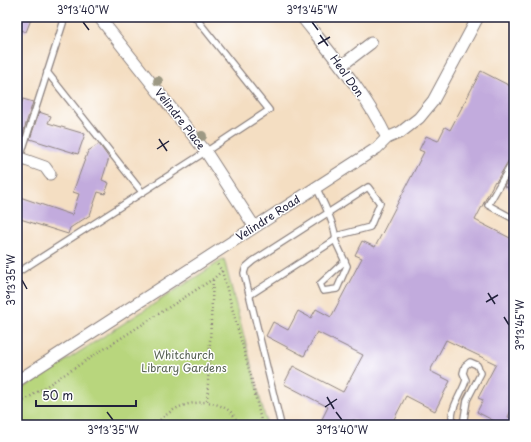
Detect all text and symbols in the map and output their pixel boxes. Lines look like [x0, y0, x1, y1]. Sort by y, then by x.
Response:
text: 3°13'40"W [57, 2, 110, 17]
text: 3°13'45"W [286, 2, 338, 17]
street label: Heol Don [326, 51, 369, 101]
street label: Velindre Place [151, 85, 210, 153]
street label: Velindre Road [232, 190, 303, 245]
text: 3°13'35"W [3, 254, 18, 306]
text: 3°13'45"W [512, 299, 527, 351]
park label: Whitchurch Library Gardens [141, 346, 227, 376]
scale bar [36, 382, 136, 408]
text: 50 m [42, 386, 73, 404]
text: 3°13'35"W [87, 422, 139, 437]
text: 3°13'40"W [316, 422, 369, 437]

